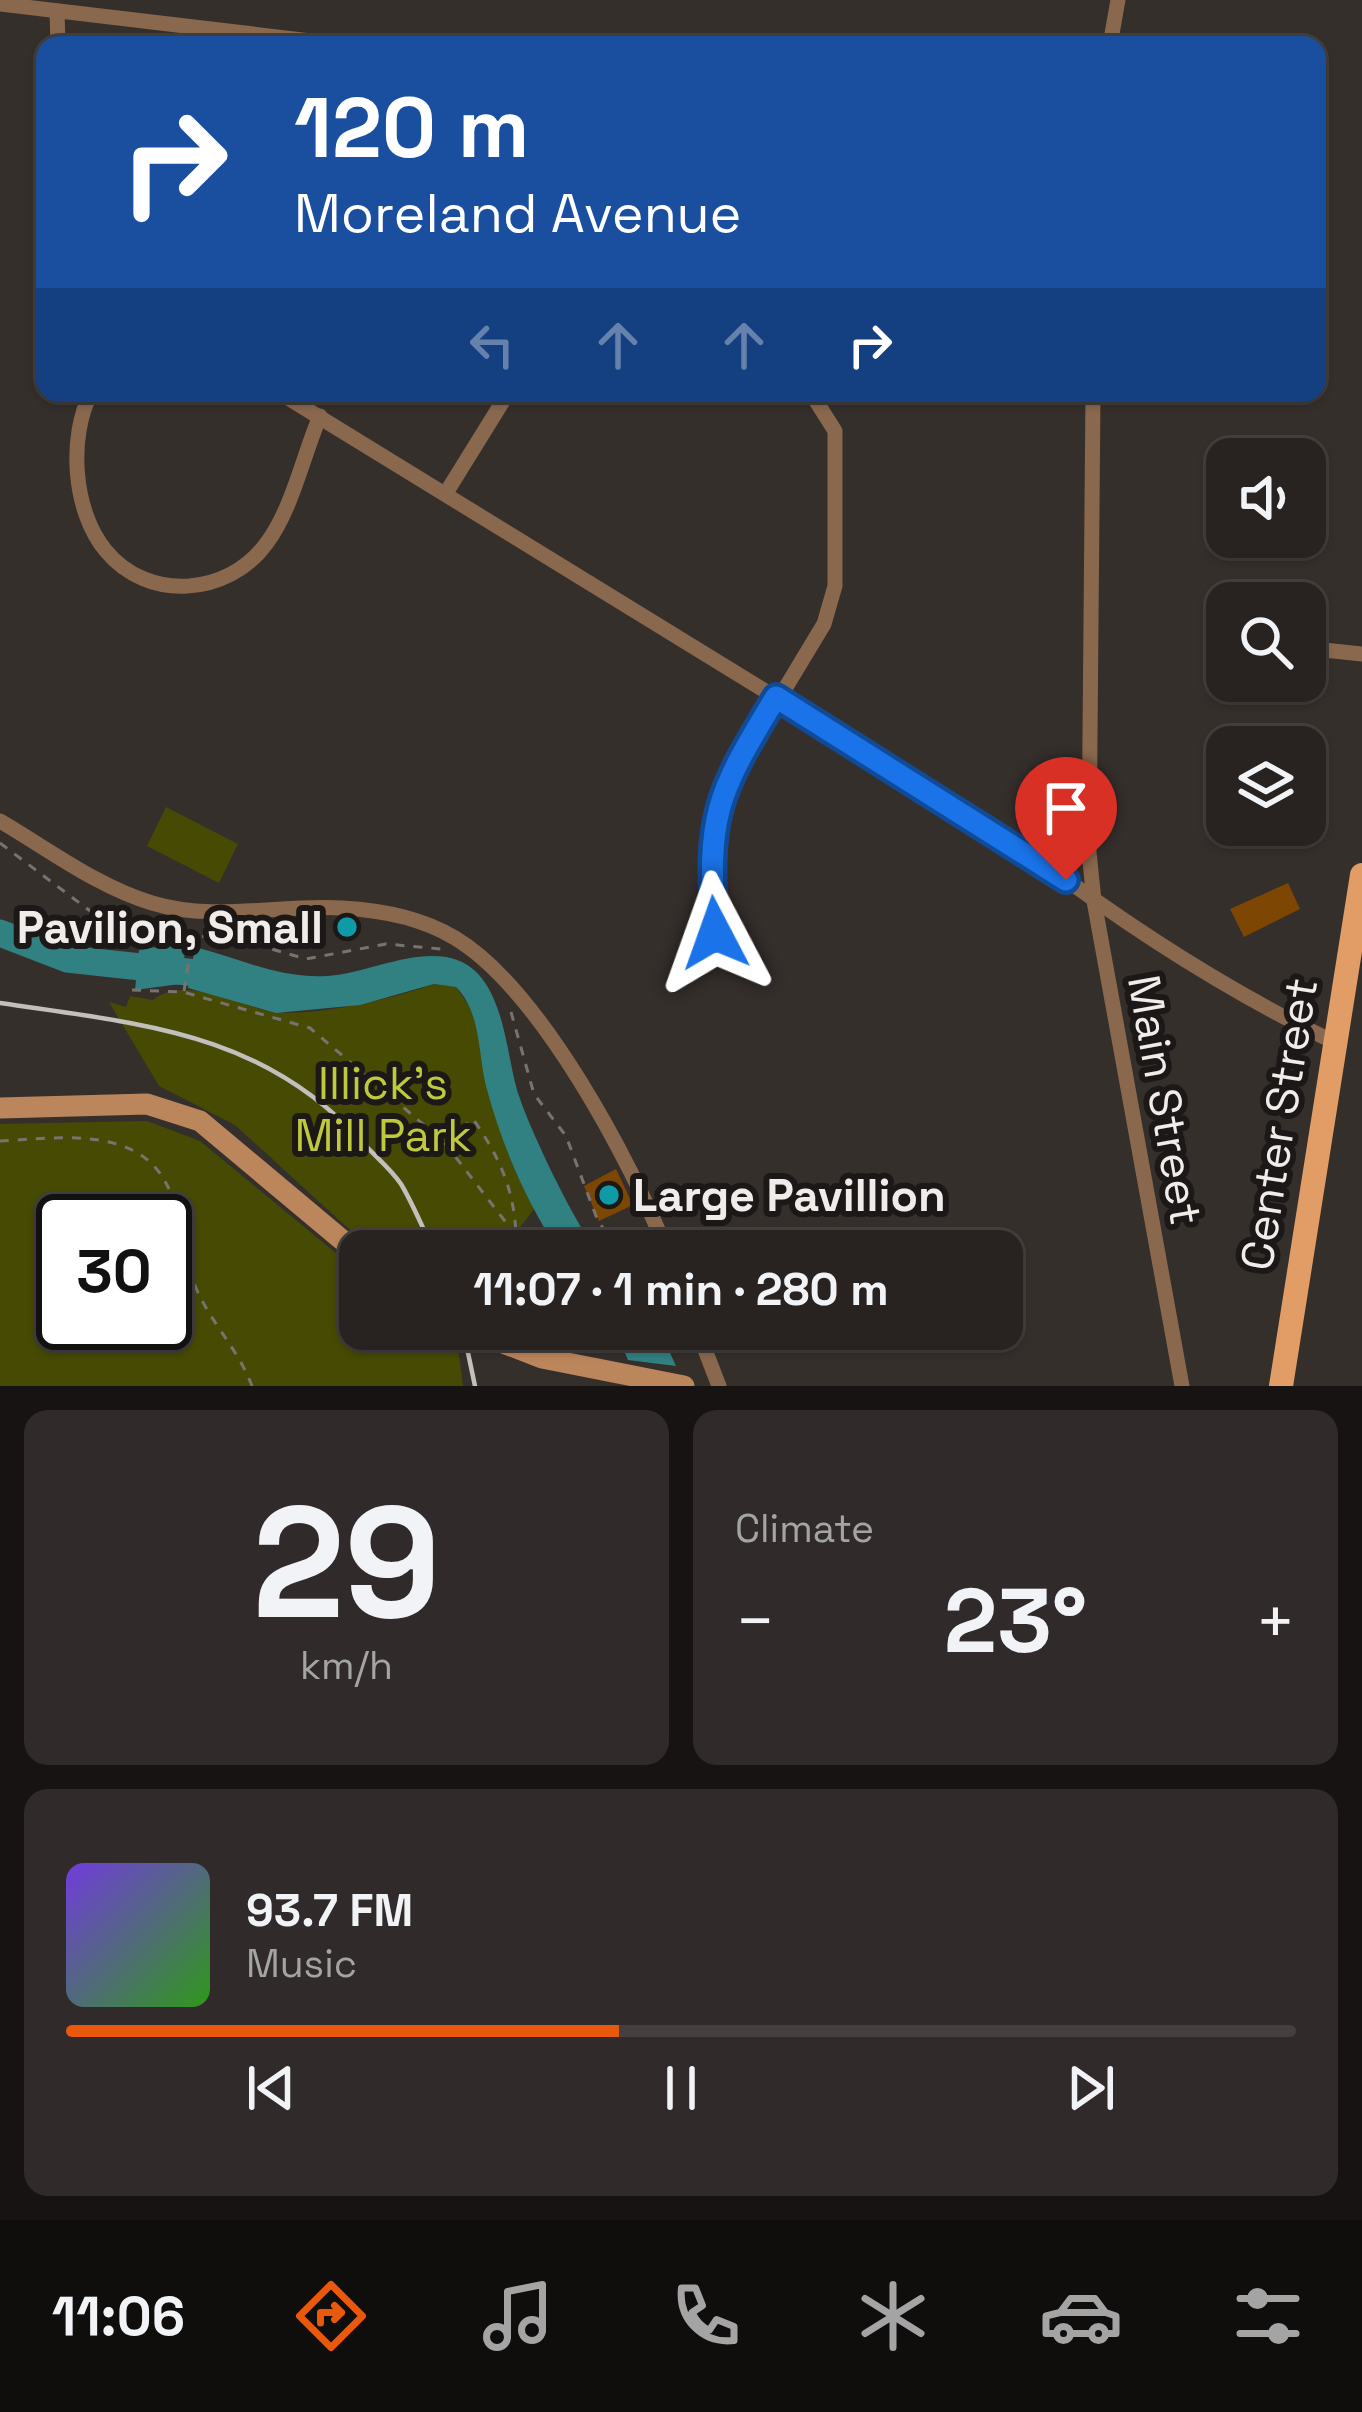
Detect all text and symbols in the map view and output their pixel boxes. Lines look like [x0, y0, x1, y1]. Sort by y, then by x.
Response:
text: 120 m [294, 74, 529, 182]
icon: right [96, 84, 252, 240]
text: Moreland Avenue [294, 179, 741, 248]
icon: left [459, 312, 525, 378]
icon: ahead [585, 312, 651, 378]
icon: ahead [711, 312, 777, 378]
icon: right [837, 312, 903, 378]
map controls [1206, 438, 1326, 846]
button: sound [1206, 438, 1326, 558]
button: search [1206, 582, 1326, 702]
button: layers [1206, 726, 1326, 846]
pin [1015, 757, 1117, 880]
icon: arrive [1033, 775, 1099, 841]
position arrow [652, 870, 778, 996]
place label: Pavilion, Small [17, 899, 323, 956]
marker: Pavilion, Small [334, 914, 360, 940]
street label: Main Street [1115, 971, 1215, 1229]
street label: Center Street [1228, 974, 1330, 1274]
park label: Illick's Mill Park [294, 1055, 472, 1164]
place label: Large Pavillion [633, 1167, 946, 1224]
marker: Large Pavillion [596, 1182, 622, 1208]
speed limit sign: 30 [36, 1194, 192, 1350]
text: 11:07 · 1 min · 280 m [473, 1261, 889, 1318]
text: 29 [252, 1463, 441, 1663]
text: Climate [735, 1504, 874, 1553]
text: 23° [944, 1563, 1087, 1678]
text: − [735, 1579, 776, 1663]
text: + [1255, 1579, 1296, 1663]
text: km/h [300, 1641, 393, 1690]
text: 93.7 FM [246, 1882, 413, 1939]
text: Music [246, 1939, 357, 1988]
icon: previous [238, 2055, 304, 2121]
icon: pause [648, 2055, 714, 2121]
icon: next [1058, 2055, 1124, 2121]
icon: directions [289, 2274, 373, 2358]
icon: music [476, 2274, 560, 2358]
icon: phone [664, 2274, 748, 2358]
icon: climate [851, 2274, 935, 2358]
icon: car [1039, 2274, 1123, 2358]
icon: filters [1226, 2274, 1310, 2358]
text: 11:06 [52, 2282, 185, 2351]

